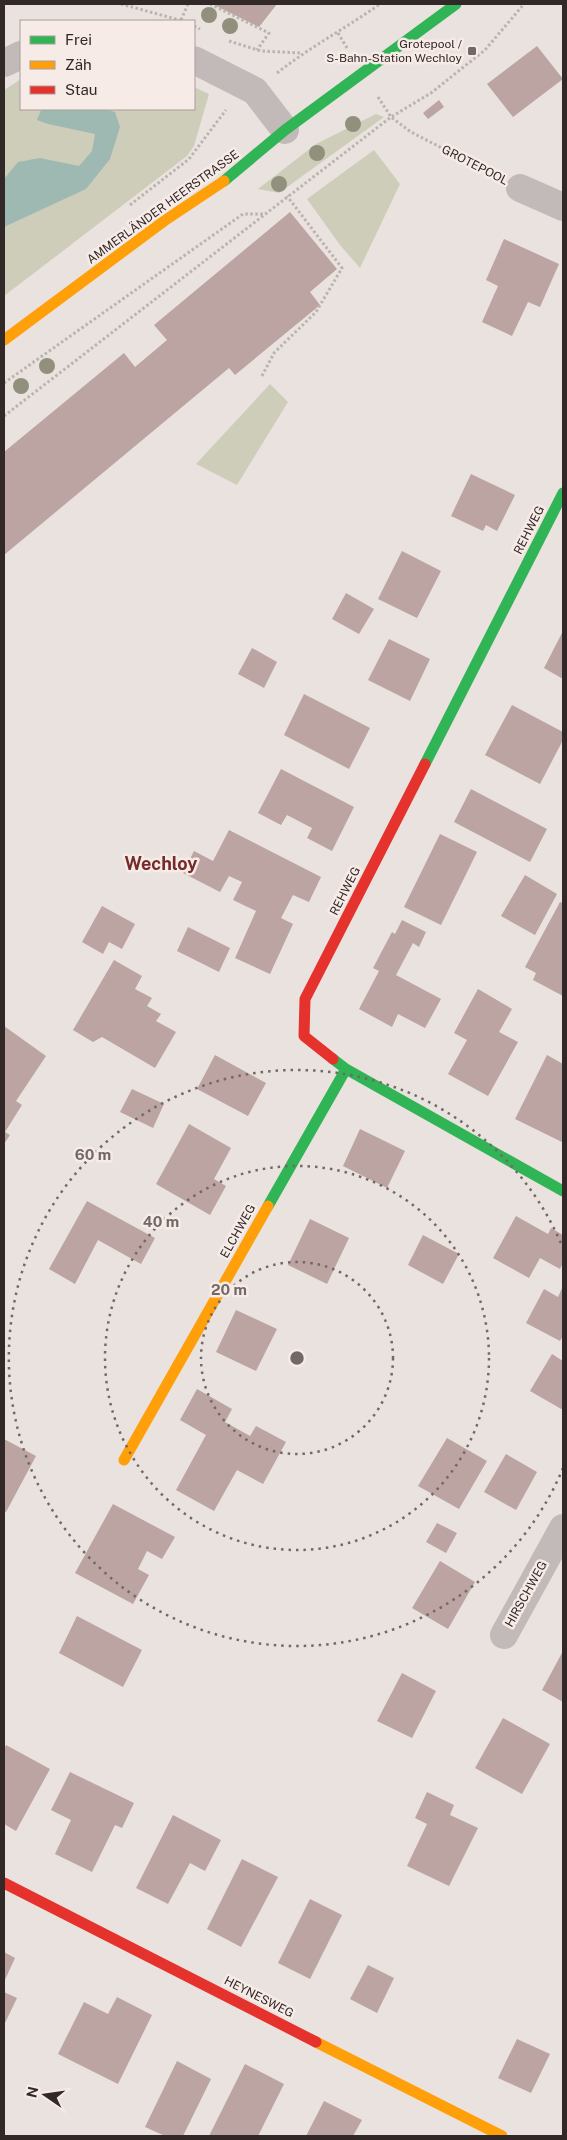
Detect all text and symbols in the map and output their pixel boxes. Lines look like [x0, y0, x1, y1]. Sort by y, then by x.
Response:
legend [20, 20, 195, 110]
text: Frei [65, 31, 92, 48]
place label: Grotepool / S-Bahn-Station Wechloy [326, 37, 463, 65]
marker: Grotepool / S-Bahn-Station Wechloy [466, 45, 478, 57]
text: Zäh [65, 56, 92, 73]
text: Stau [65, 81, 98, 98]
street label: GROTEPOOL [439, 142, 511, 188]
street label: AMMERLÄNDER HEERSTRASSE [84, 147, 242, 267]
street label: REHWEG [511, 503, 547, 557]
district label: Wechloy [125, 853, 197, 874]
street label: REHWEG [327, 864, 363, 918]
text: 60 m [75, 1146, 111, 1163]
street label: ELCHWEG [217, 1202, 259, 1260]
text: 40 m [143, 1213, 179, 1230]
text: 20 m [211, 1281, 247, 1298]
centre of rings [288, 1349, 306, 1367]
street label: HIRSCHWEG [502, 1558, 550, 1630]
street label: HEYNESWEG [222, 1973, 296, 2021]
north arrow [20, 2070, 70, 2120]
text: N [23, 2085, 41, 2099]

